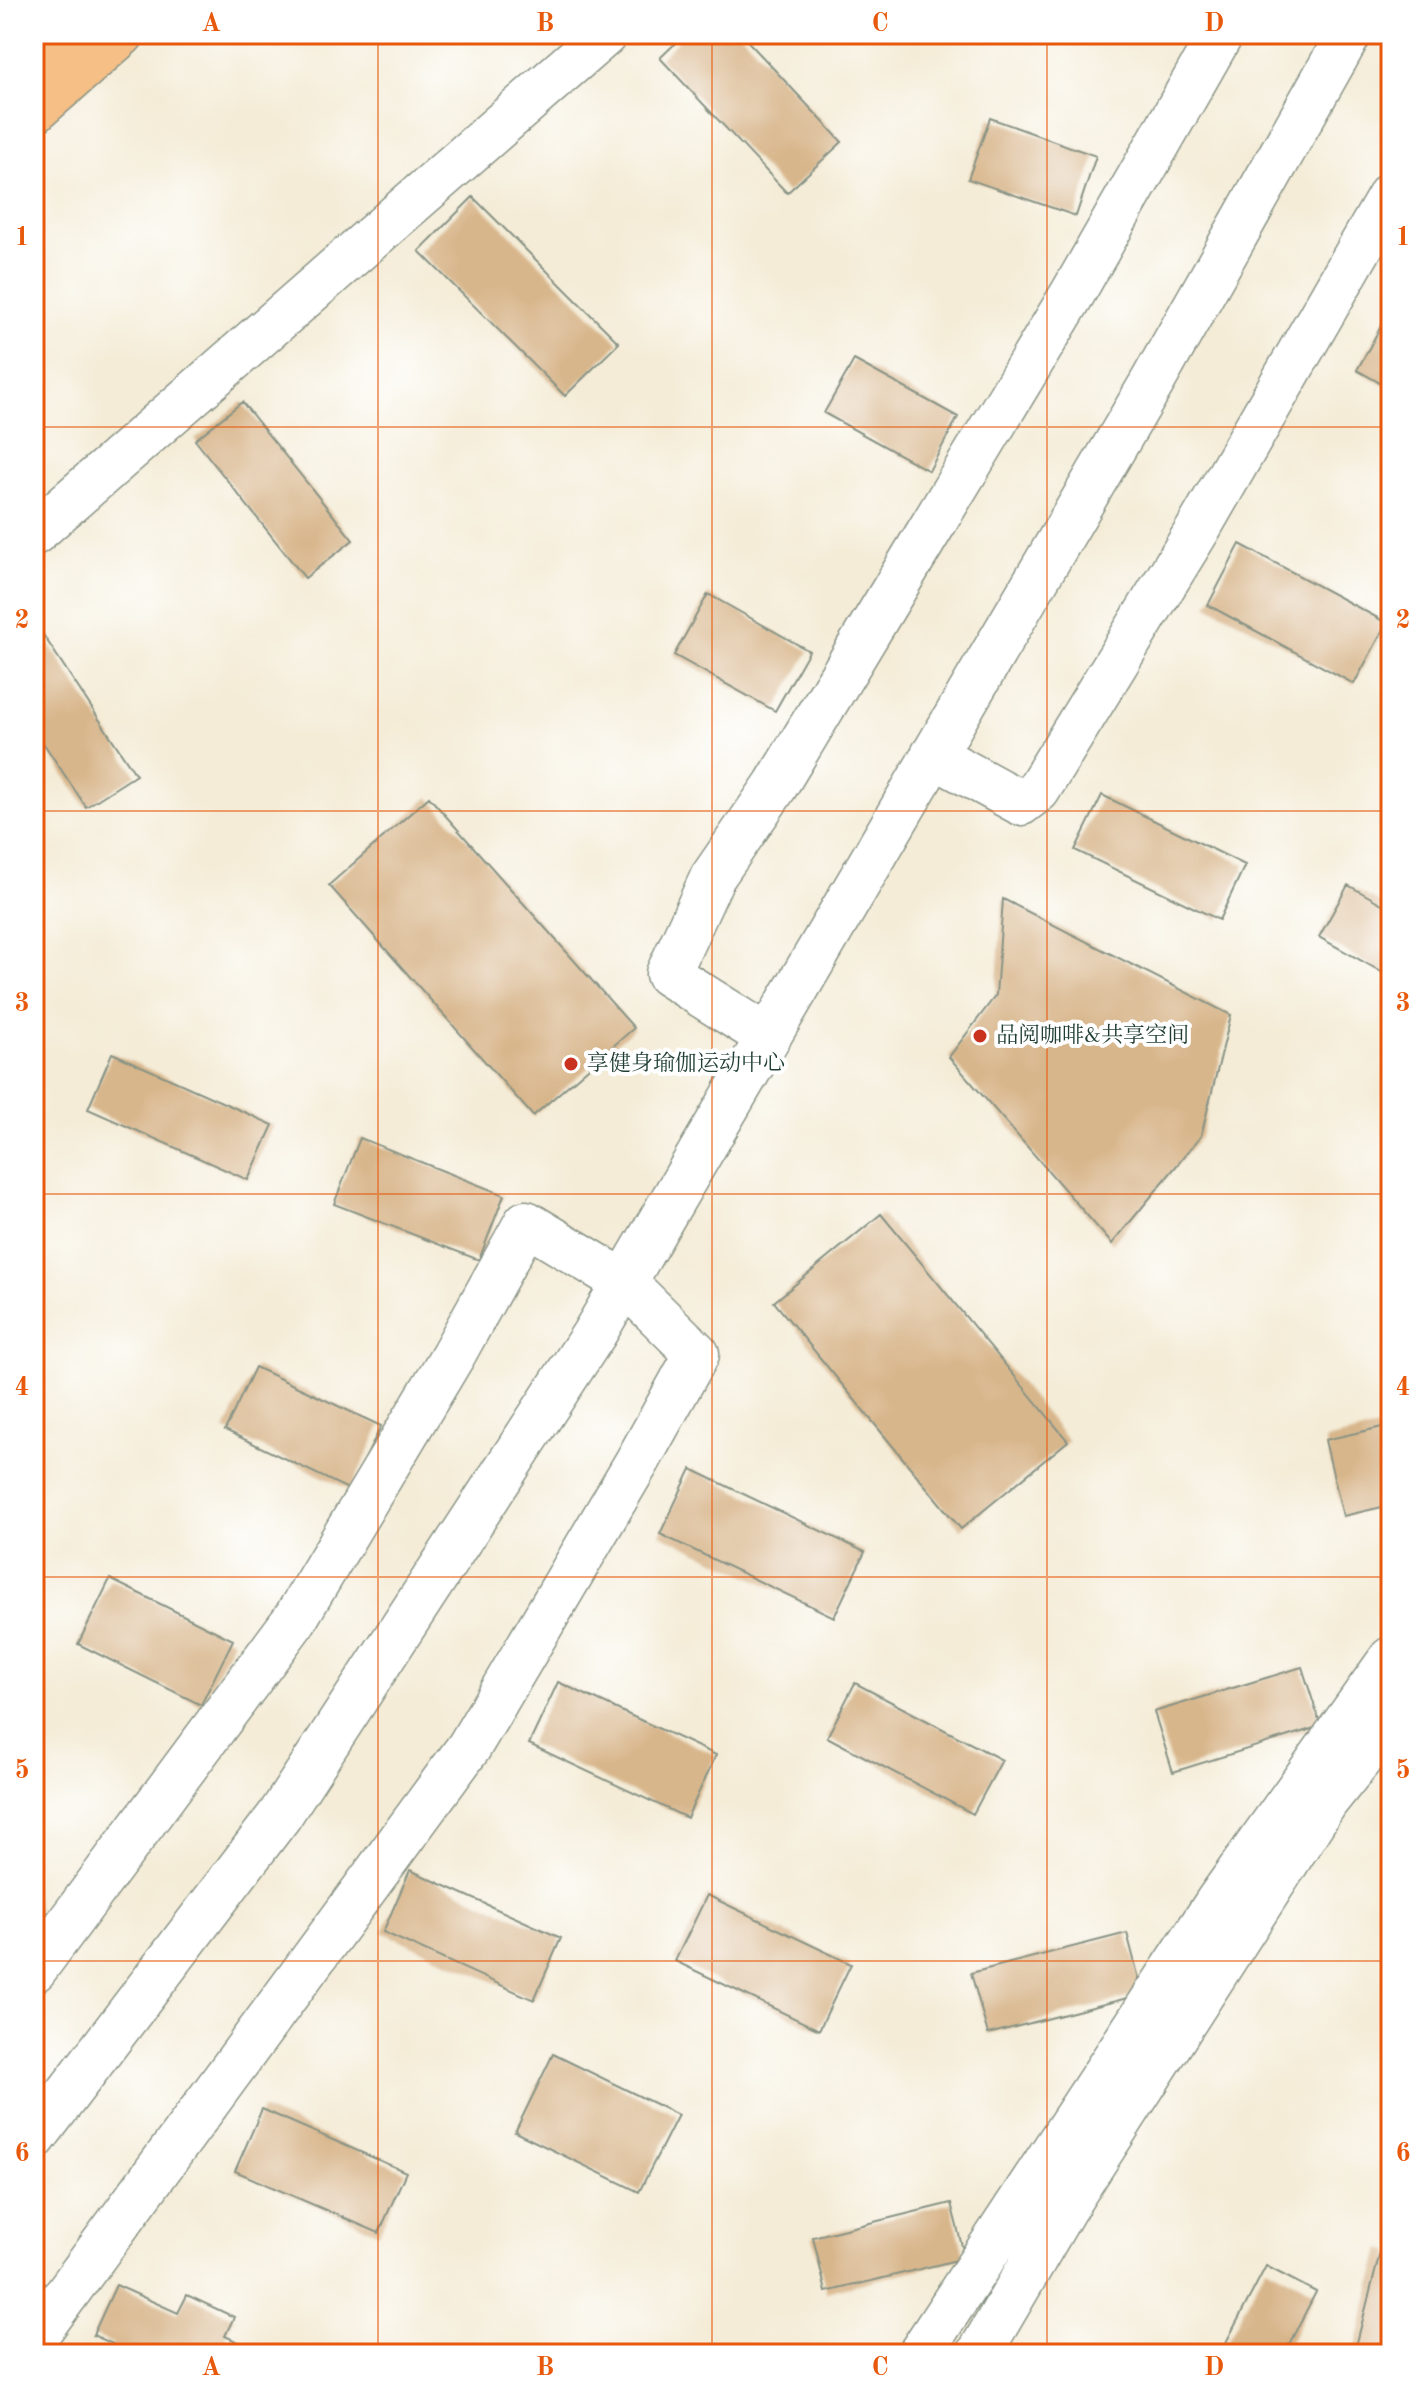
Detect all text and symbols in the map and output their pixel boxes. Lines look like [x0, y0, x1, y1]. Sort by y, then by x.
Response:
text: A [201, 11, 221, 37]
text: B [536, 11, 554, 37]
text: C [871, 11, 889, 37]
text: D [1204, 11, 1224, 37]
text: 1 [14, 225, 30, 251]
text: 1 [1395, 225, 1411, 251]
text: 2 [14, 608, 30, 634]
text: 2 [1395, 608, 1411, 634]
text: 3 [14, 991, 30, 1017]
text: 3 [1395, 991, 1411, 1017]
place label: 品阅咖啡&共享空间 [996, 1023, 1189, 1047]
marker: 品阅咖啡&共享空间 [971, 1027, 989, 1045]
place label: 享健身瑜伽运动中心 [587, 1051, 785, 1075]
marker: 享健身瑜伽运动中心 [562, 1055, 580, 1073]
text: 4 [14, 1375, 30, 1401]
text: 4 [1395, 1375, 1411, 1401]
text: 5 [14, 1758, 30, 1784]
text: 5 [1395, 1758, 1411, 1784]
text: 6 [14, 2141, 30, 2167]
text: 6 [1395, 2141, 1411, 2167]
text: A [201, 2355, 221, 2381]
text: B [536, 2355, 554, 2381]
text: C [871, 2355, 889, 2381]
text: D [1204, 2355, 1224, 2381]

